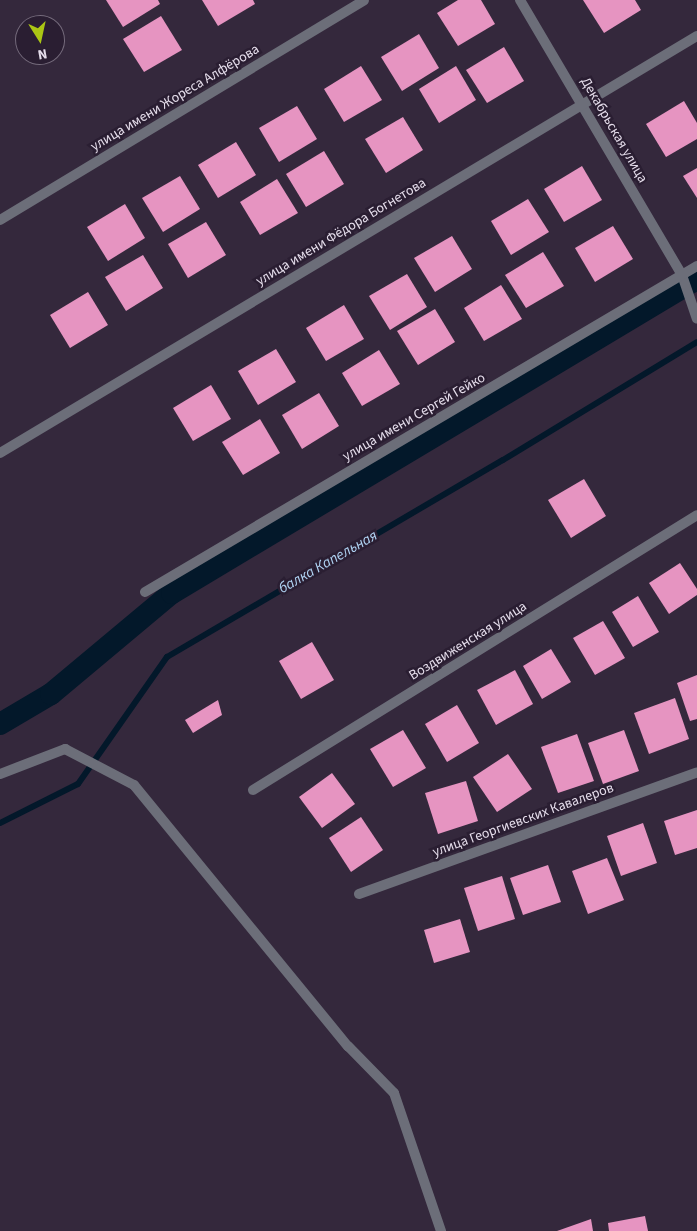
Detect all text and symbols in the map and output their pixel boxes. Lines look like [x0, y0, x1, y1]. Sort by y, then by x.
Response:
north arrow [15, 15, 65, 65]
street label: улица имени Жореса Алфёрова [88, 41, 262, 155]
text: N [36, 43, 49, 64]
street label: Декабрьская улица [577, 74, 651, 186]
street label: улица имени Фёдора Богнетова [253, 174, 429, 290]
street label: улица имени Сергей Гейко [340, 369, 488, 465]
water label: балка Капельная [275, 526, 381, 598]
street label: Воздвиженская улица [406, 598, 530, 684]
street label: улица Георгиевских Кавалеров [430, 779, 616, 861]

